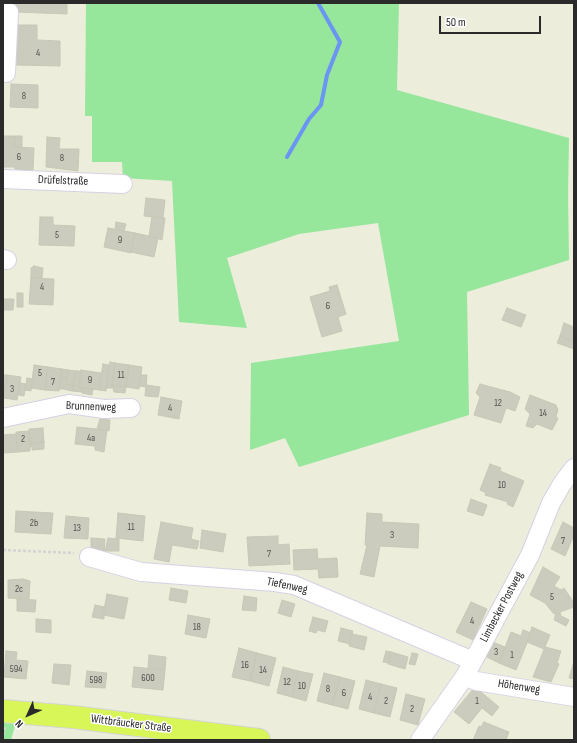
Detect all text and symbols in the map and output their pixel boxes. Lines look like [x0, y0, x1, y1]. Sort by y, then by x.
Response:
scale bar [441, 8, 543, 34]
text: 50 m [446, 15, 466, 30]
house number: 4 [36, 47, 40, 59]
house number: 8 [22, 90, 26, 102]
house number: 6 [17, 151, 21, 163]
house number: 8 [60, 152, 64, 164]
street label: Drüfelstraße [38, 173, 88, 189]
house number: 5 [55, 229, 59, 241]
house number: 9 [118, 234, 122, 246]
house number: 4 [40, 281, 44, 293]
house number: 6 [326, 300, 330, 312]
house number: 5 [38, 367, 42, 379]
house number: 11 [118, 369, 124, 381]
house number: 9 [88, 374, 92, 386]
house number: 7 [51, 376, 55, 388]
house number: 3 [10, 383, 14, 395]
house number: 12 [494, 397, 502, 409]
street label: Brunnenweg [66, 399, 116, 415]
house number: 4 [168, 402, 172, 414]
house number: 14 [539, 407, 547, 419]
house number: 4a [87, 432, 95, 444]
house number: 2 [21, 433, 25, 445]
house number: 10 [498, 479, 506, 491]
house number: 2b [30, 517, 38, 529]
house number: 11 [128, 521, 134, 533]
house number: 13 [73, 522, 81, 534]
house number: 3 [390, 529, 394, 541]
house number: 7 [561, 535, 565, 547]
house number: 7 [267, 548, 271, 560]
street label: Limbecker Postweg [477, 569, 527, 645]
street label: Tiefenweg [265, 575, 309, 597]
house number: 2c [15, 583, 23, 595]
house number: 5 [550, 591, 554, 603]
house number: 4 [470, 615, 474, 627]
house number: 18 [193, 621, 201, 633]
house number: 3 [494, 646, 498, 658]
house number: 1 [510, 649, 514, 661]
house number: 16 [241, 659, 249, 671]
house number: 594 [10, 663, 22, 675]
house number: 14 [259, 664, 267, 676]
house number: 600 [141, 672, 155, 684]
house number: 598 [90, 674, 102, 686]
house number: 12 [283, 676, 291, 688]
street label: Höhenweg [497, 677, 541, 697]
house number: 10 [298, 680, 306, 692]
house number: 8 [326, 683, 330, 695]
house number: 6 [342, 687, 346, 699]
house number: 4 [368, 691, 372, 703]
north arrow [8, 695, 48, 735]
house number: 2 [384, 695, 388, 707]
house number: 1 [475, 695, 479, 707]
house number: 2 [410, 703, 414, 715]
street label: Wittbräucker Straße [90, 712, 172, 736]
text: N [12, 717, 26, 731]

